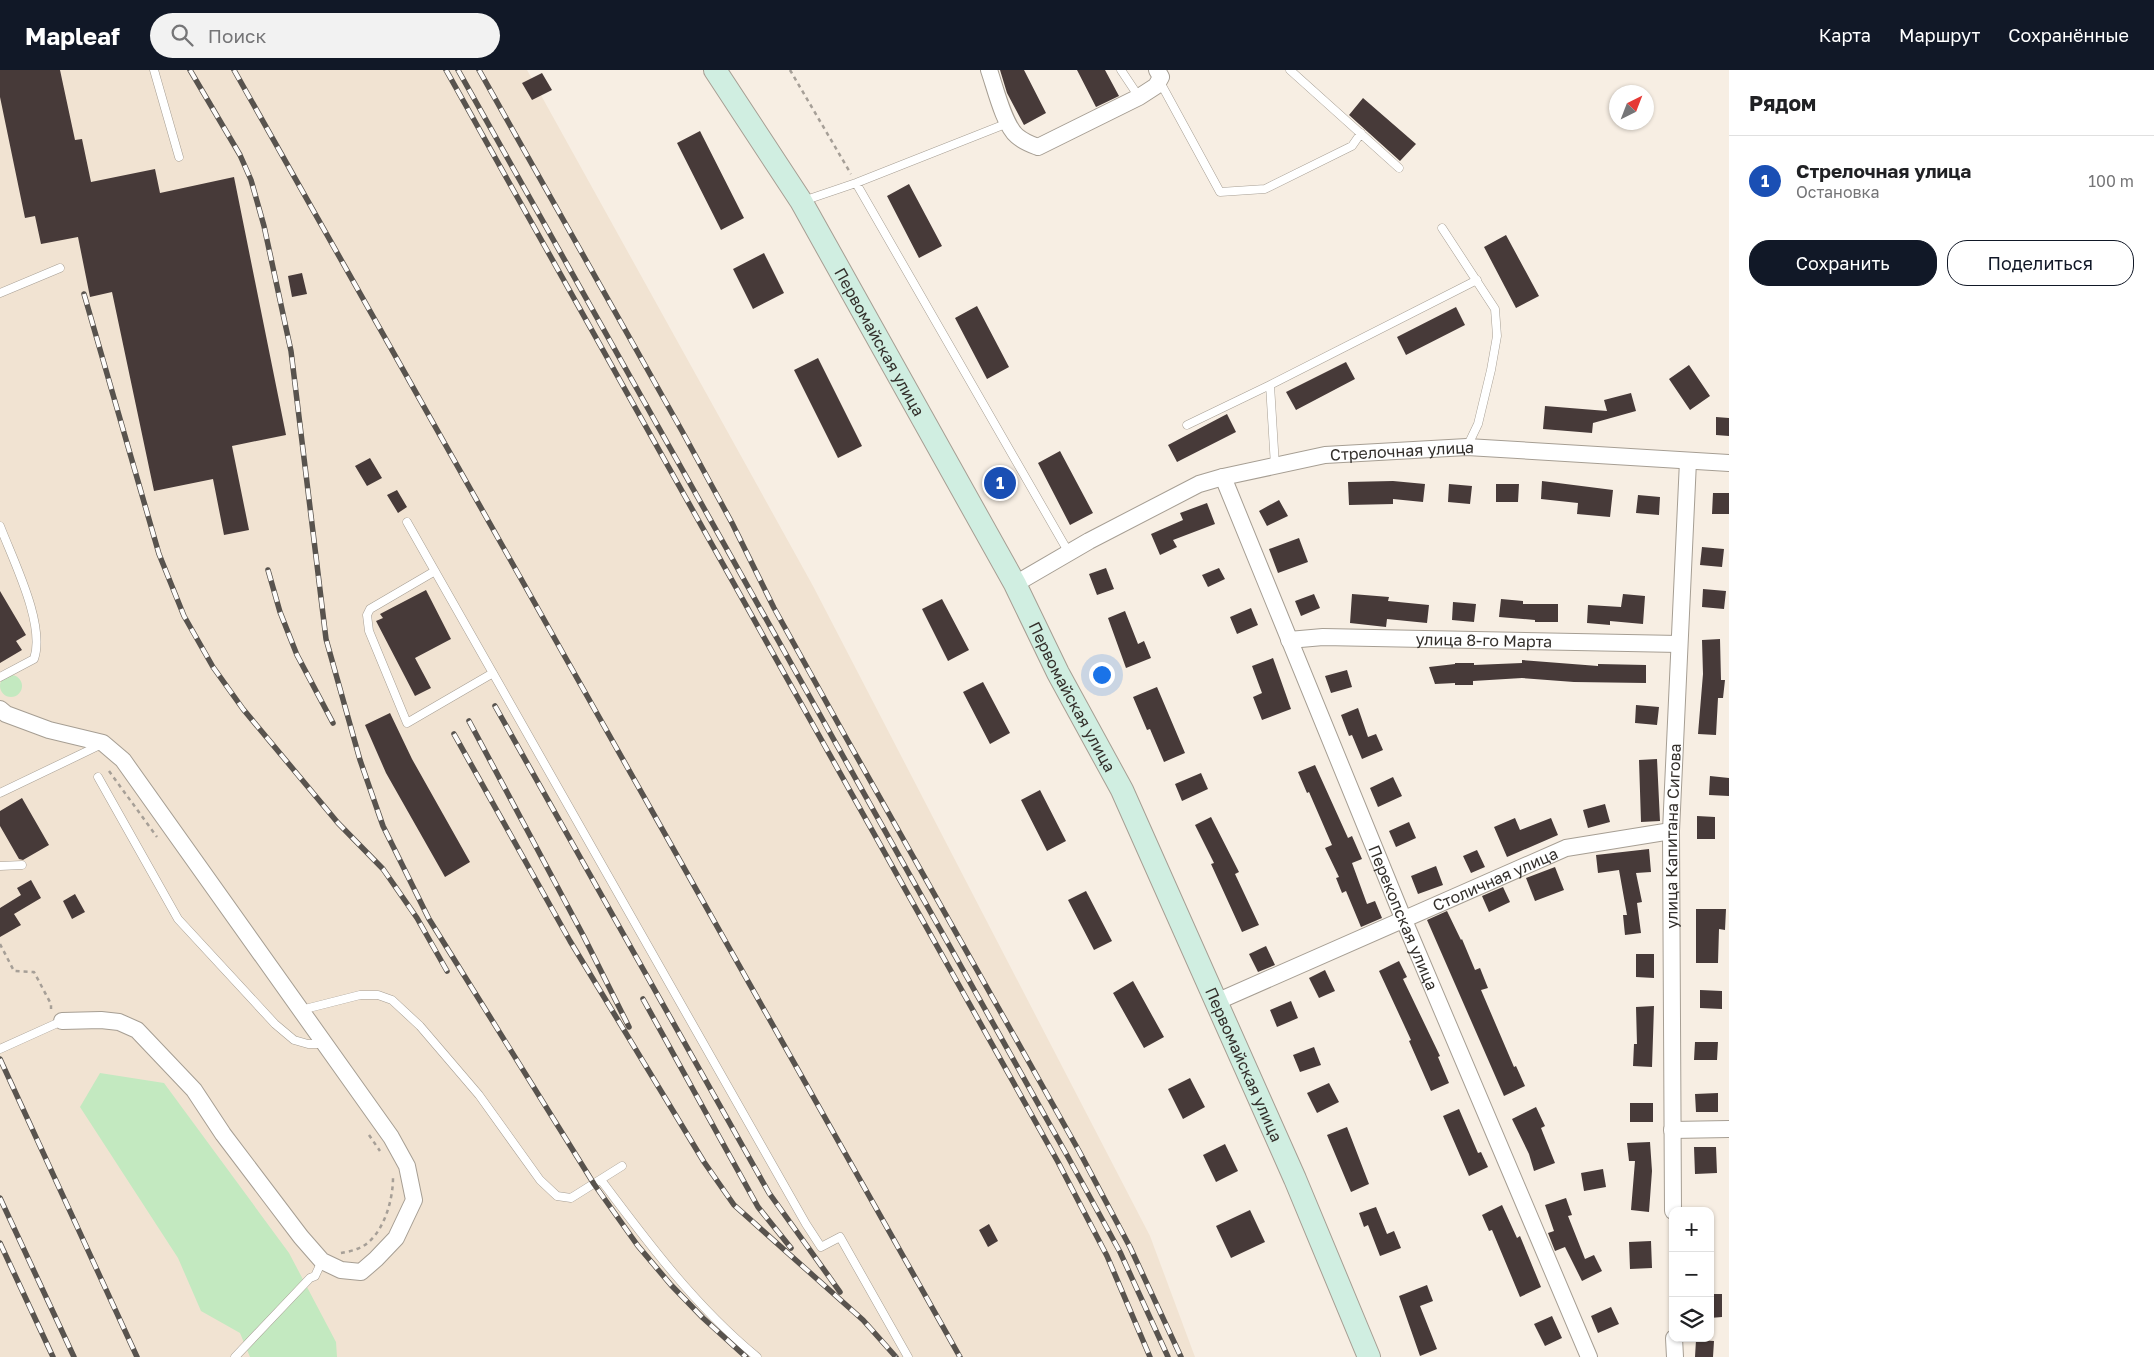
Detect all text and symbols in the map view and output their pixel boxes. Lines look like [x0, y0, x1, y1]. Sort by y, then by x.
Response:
search box [150, 13, 500, 58]
text: Mapleaf [25, 21, 120, 50]
icon: search [168, 21, 196, 49]
text: Поиск [208, 24, 266, 47]
text: Карта [1819, 24, 1871, 46]
text: Маршрут [1899, 24, 1980, 46]
text: Сохранённые [2008, 24, 2129, 46]
north arrow [1609, 85, 1654, 130]
text: Рядом [1749, 90, 1816, 116]
text: Стрелочная улица [1796, 159, 1971, 182]
text: 1 [1761, 171, 1769, 191]
text: 100 m [2088, 171, 2134, 191]
text: Остановка [1796, 182, 1880, 202]
button: Сохранить [1749, 240, 1937, 286]
button: Поделиться [1947, 240, 2134, 286]
street label: Первомайская улица [830, 264, 929, 420]
street label: Стрелочная улица [1329, 437, 1475, 465]
pin: 1 [984, 464, 1016, 502]
street label: Первомайская улица [1025, 618, 1120, 775]
street label: улица 8-го Марта [1415, 629, 1552, 652]
your location [1089, 662, 1115, 688]
street label: улица Капитана Сигова [1661, 743, 1685, 929]
street label: Перекопская улица [1364, 842, 1442, 993]
street label: Столичная улица [1429, 843, 1561, 915]
street label: Первомайская улица [1201, 984, 1287, 1145]
map controls [1669, 1207, 1714, 1342]
button: + [1669, 1207, 1714, 1252]
button: − [1669, 1252, 1714, 1297]
button: layers [1669, 1297, 1714, 1342]

